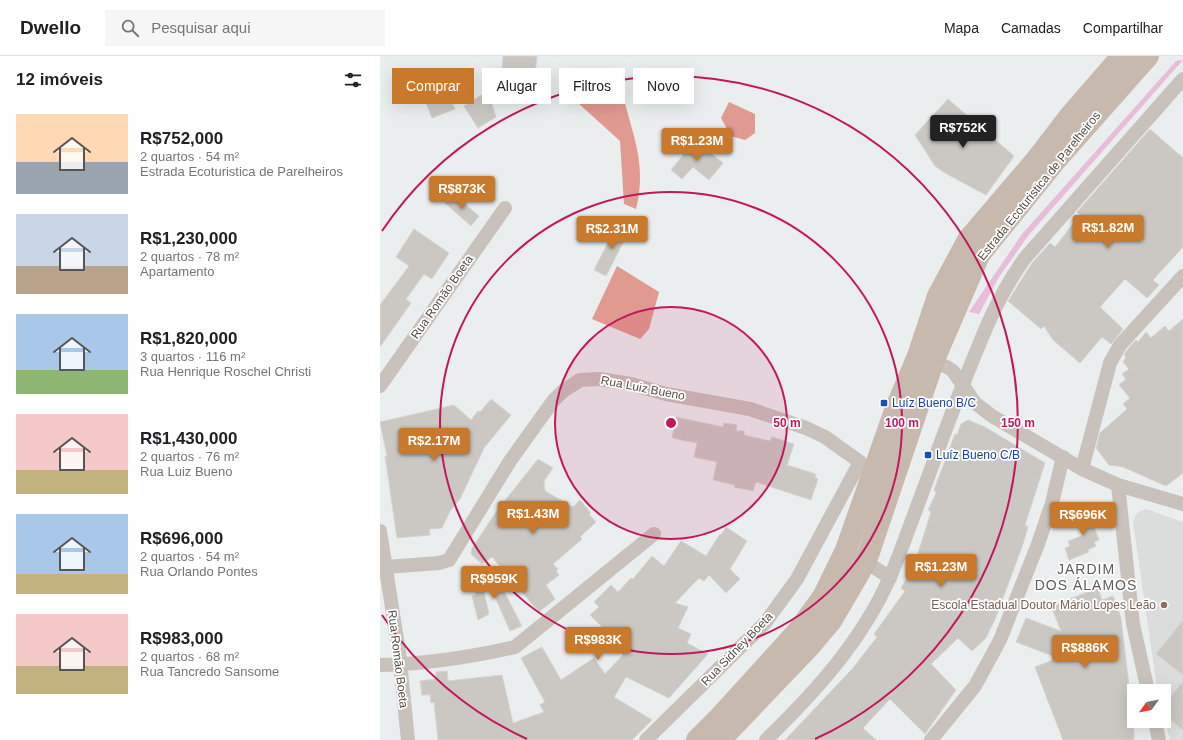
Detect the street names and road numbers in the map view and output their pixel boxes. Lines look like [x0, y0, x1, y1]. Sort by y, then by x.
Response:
street label: Estrada Ecoturistica de Parelheiros [975, 109, 1103, 263]
street label: Rua Romão Boeta [408, 252, 476, 341]
street label: Rua Luiz Bueno [600, 373, 687, 403]
street label: Rua Romão Boeta [385, 609, 411, 709]
street label: Rua Sidney Boeta [698, 609, 776, 689]

